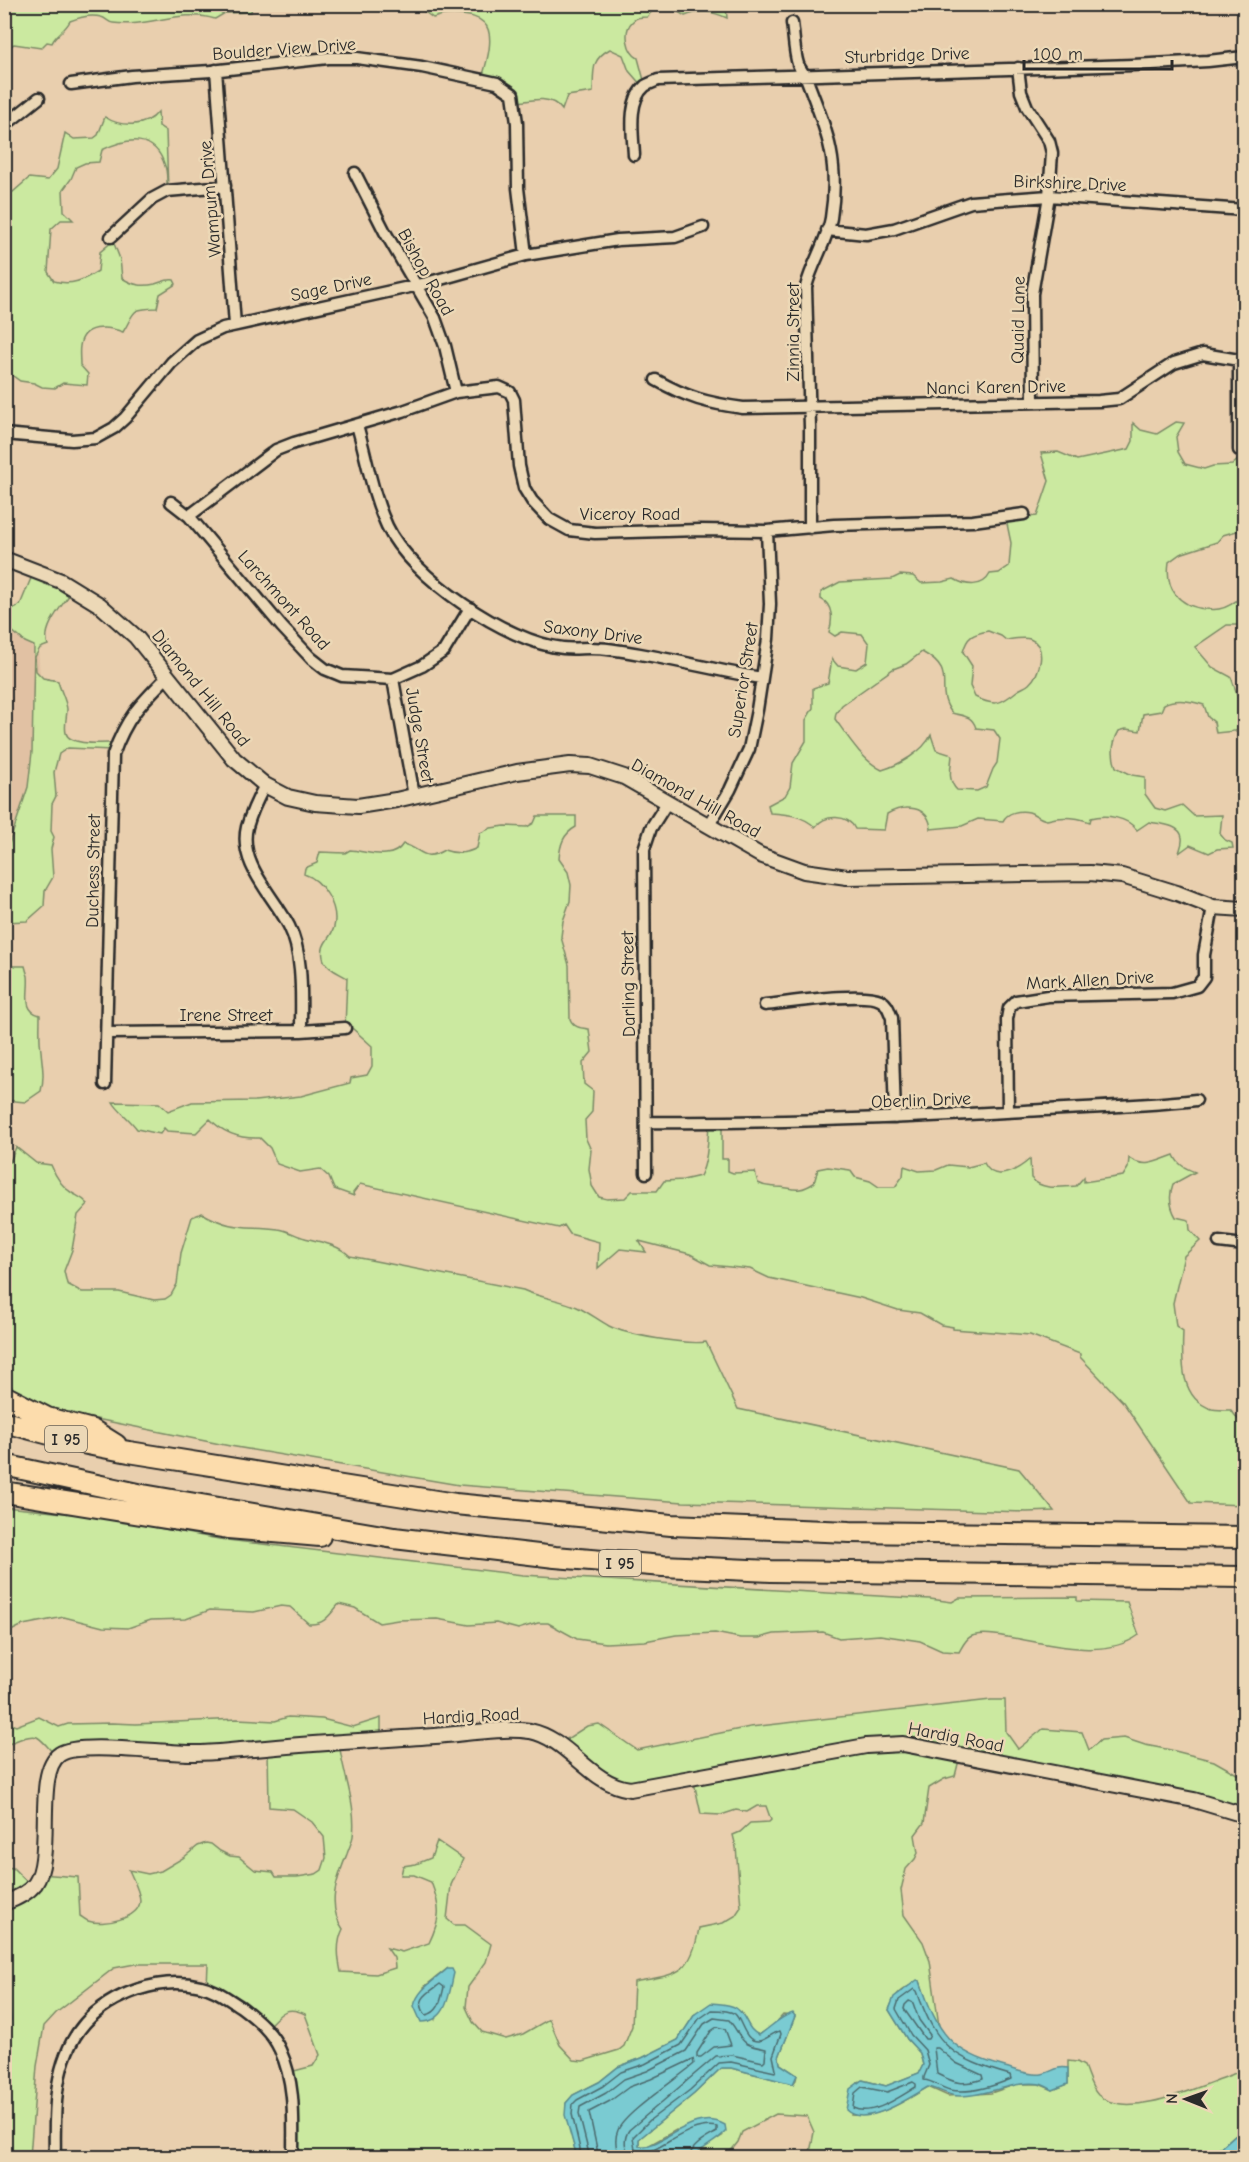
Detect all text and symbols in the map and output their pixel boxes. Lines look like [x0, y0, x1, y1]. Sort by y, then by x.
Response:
scale bar [1024, 33, 1172, 71]
street label: Boulder View Drive [212, 34, 356, 65]
street label: Sturbridge Drive [844, 43, 970, 68]
text: 100 m [1033, 44, 1083, 65]
street label: Wampum Drive [195, 140, 226, 258]
street label: Birkshire Drive [1013, 171, 1127, 196]
street label: Bishop Road [393, 225, 458, 319]
street label: Sage Drive [289, 269, 374, 306]
street label: Quaid Lane [1007, 276, 1030, 364]
street label: Zinnia Street [783, 282, 804, 381]
street label: Nanci Karen Drive [926, 376, 1066, 399]
street label: Viceroy Road [580, 504, 680, 525]
street label: Larchmont Road [233, 546, 334, 655]
street label: Saxony Drive [542, 616, 644, 649]
street label: Superior Street [724, 620, 763, 739]
street label: Diamond Hill Road [147, 626, 254, 751]
street label: Judge Street [401, 686, 438, 785]
street label: Diamond Hill Road [627, 754, 764, 843]
street label: Duchess Street [82, 813, 105, 928]
street label: Darling Street [617, 930, 640, 1037]
street label: Mark Allen Drive [1025, 967, 1155, 994]
street label: Irene Street [180, 1005, 273, 1026]
street label: Oberlin Drive [871, 1088, 971, 1113]
road number: I 95 [45, 1426, 87, 1452]
road number: I 95 [599, 1550, 641, 1576]
street label: Hardig Road [422, 1703, 520, 1730]
street label: Hardig Road [906, 1718, 1005, 1757]
north arrow [1156, 2069, 1216, 2129]
text: N [1163, 2093, 1181, 2104]

